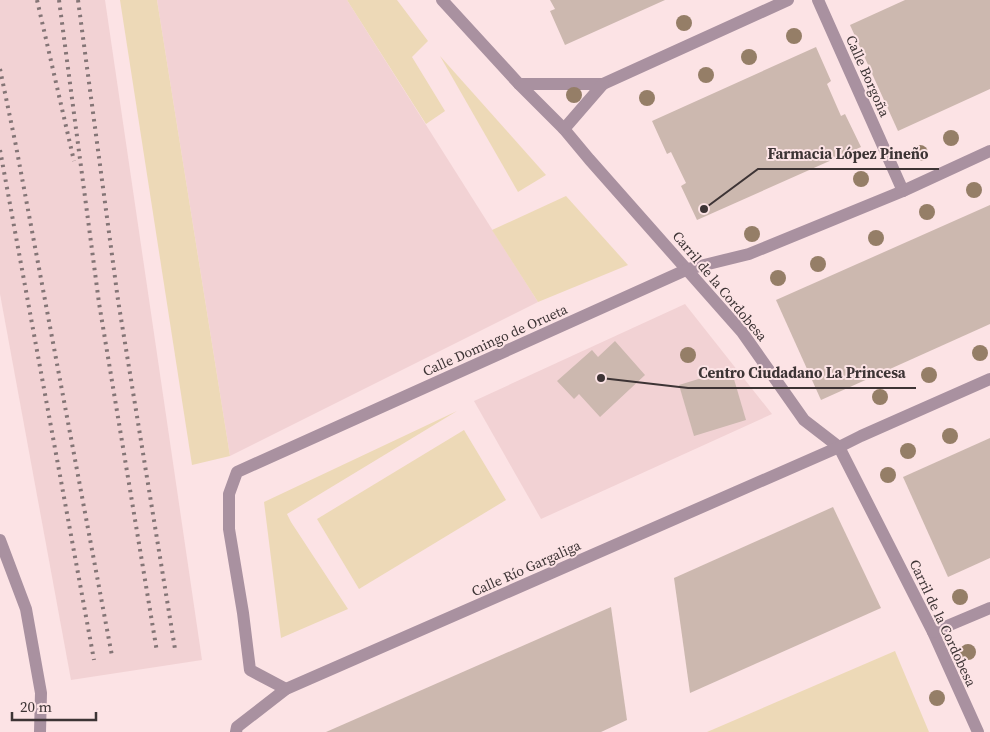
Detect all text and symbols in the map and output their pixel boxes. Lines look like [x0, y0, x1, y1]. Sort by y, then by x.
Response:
street label: Calle Borgoña [841, 32, 895, 121]
callout: Farmacia López Pineño [758, 139, 939, 169]
text: Farmacia López Pineño [768, 143, 929, 164]
street label: Carril de la Cordobesa [668, 227, 773, 346]
street label: Calle Domingo de Orueta [419, 299, 571, 381]
callout: Centro Ciudadano La Princesa [688, 358, 916, 388]
text: Centro Ciudadano La Princesa [698, 362, 907, 383]
street label: Calle Río Gargaliga [468, 535, 585, 601]
street label: Carril de la Cordobesa [905, 556, 982, 691]
scale bar [12, 690, 96, 722]
text: 20 m [20, 696, 52, 717]

